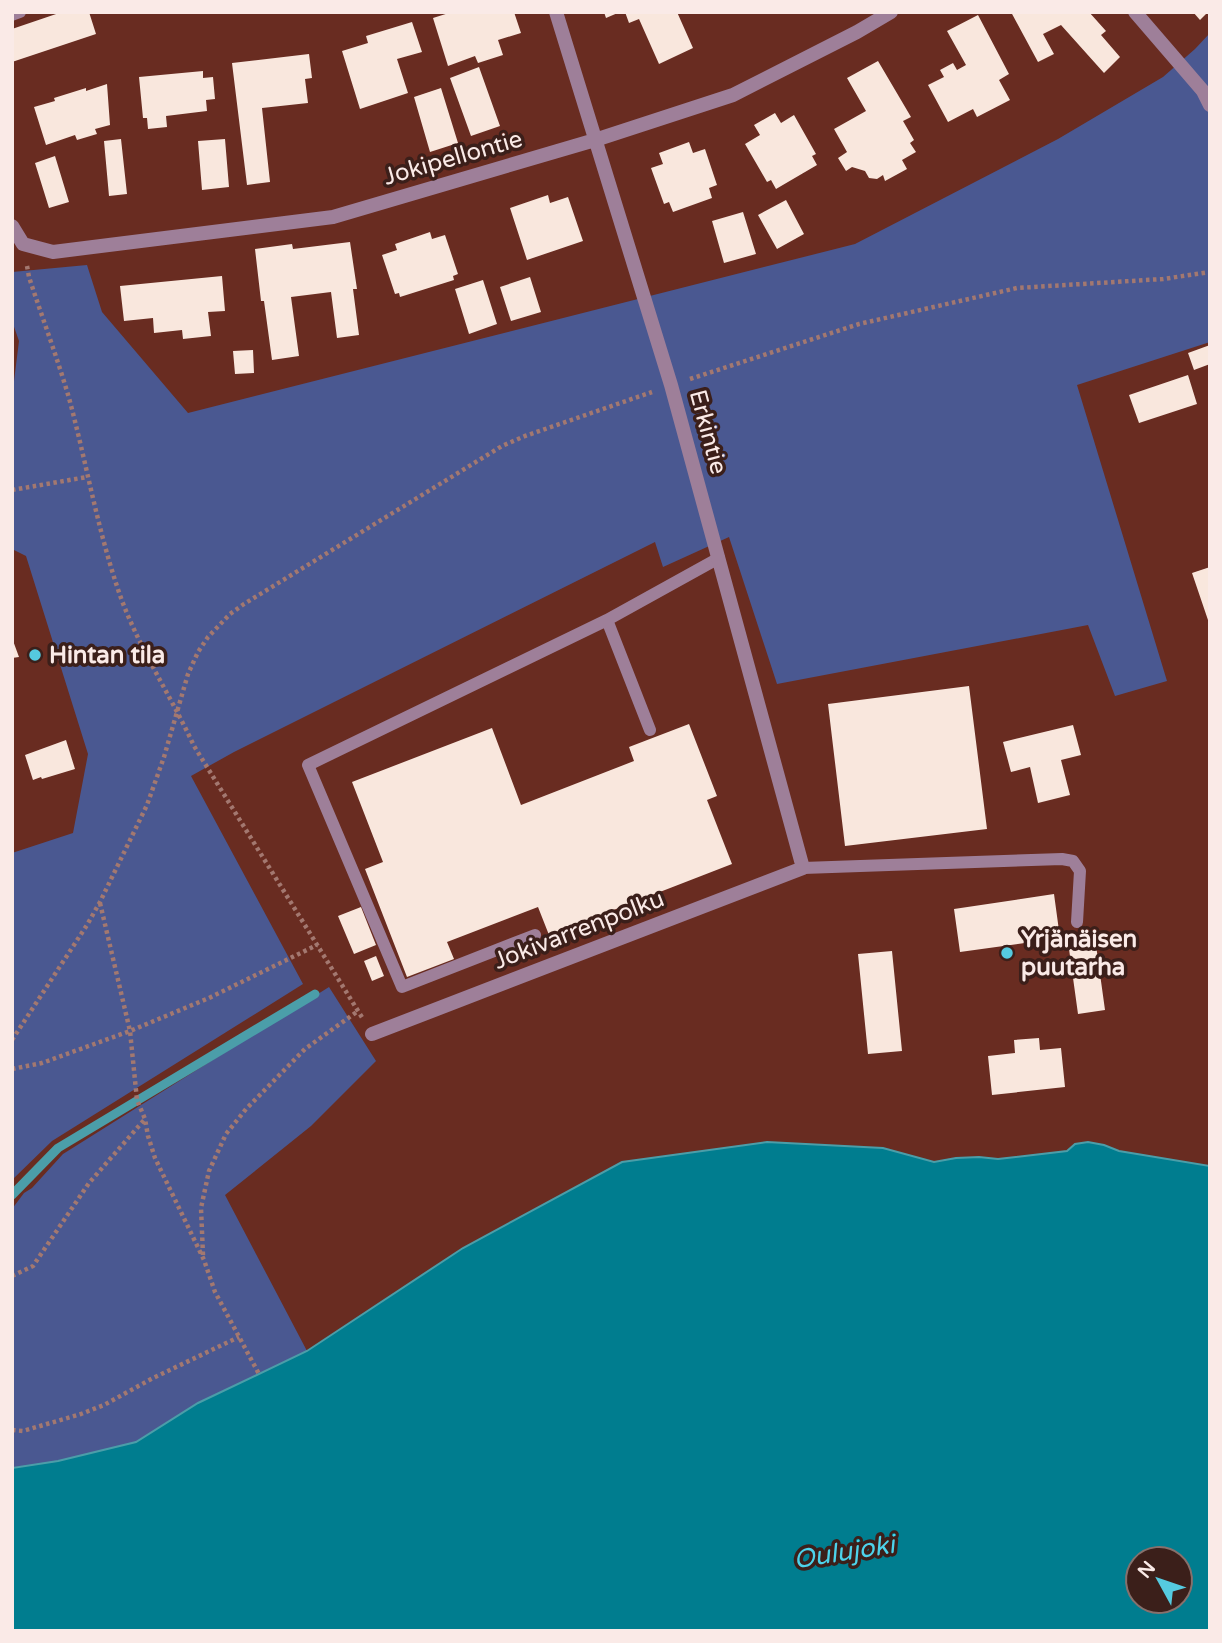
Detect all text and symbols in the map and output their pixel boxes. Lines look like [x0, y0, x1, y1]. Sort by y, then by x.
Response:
street label: Jokipellontie [380, 124, 526, 192]
street label: Erkintie [683, 386, 733, 478]
place label: Hintan tila [49, 641, 165, 670]
marker: Hintan tila [27, 647, 43, 663]
street label: Jokivarrenpolku [490, 884, 668, 976]
place label: Yrjänäisen puutarha [1021, 925, 1137, 982]
marker: Yrjänäisen puutarha [999, 945, 1015, 961]
water label: Oulujoki [791, 1528, 900, 1575]
north arrow [1124, 1545, 1194, 1615]
text: N [1133, 1557, 1160, 1583]

